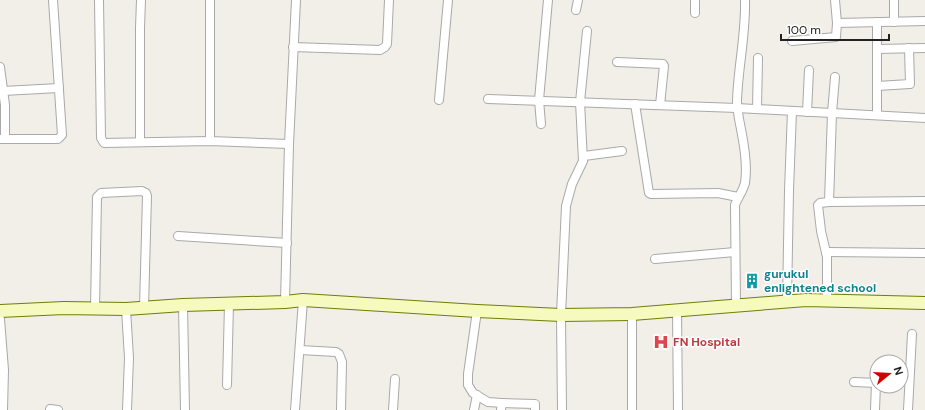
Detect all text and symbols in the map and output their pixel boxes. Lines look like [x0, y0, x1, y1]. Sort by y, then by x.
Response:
scale bar [781, 16, 889, 42]
text: 100 m [787, 22, 821, 38]
place label: gurukul enlightened school [764, 266, 876, 296]
building icon: gurukul enlightened school [743, 272, 761, 290]
hospital icon: FN Hospital [652, 333, 670, 351]
place label: FN Hospital [673, 334, 740, 350]
north arrow [869, 354, 909, 394]
text: N [891, 365, 906, 377]

